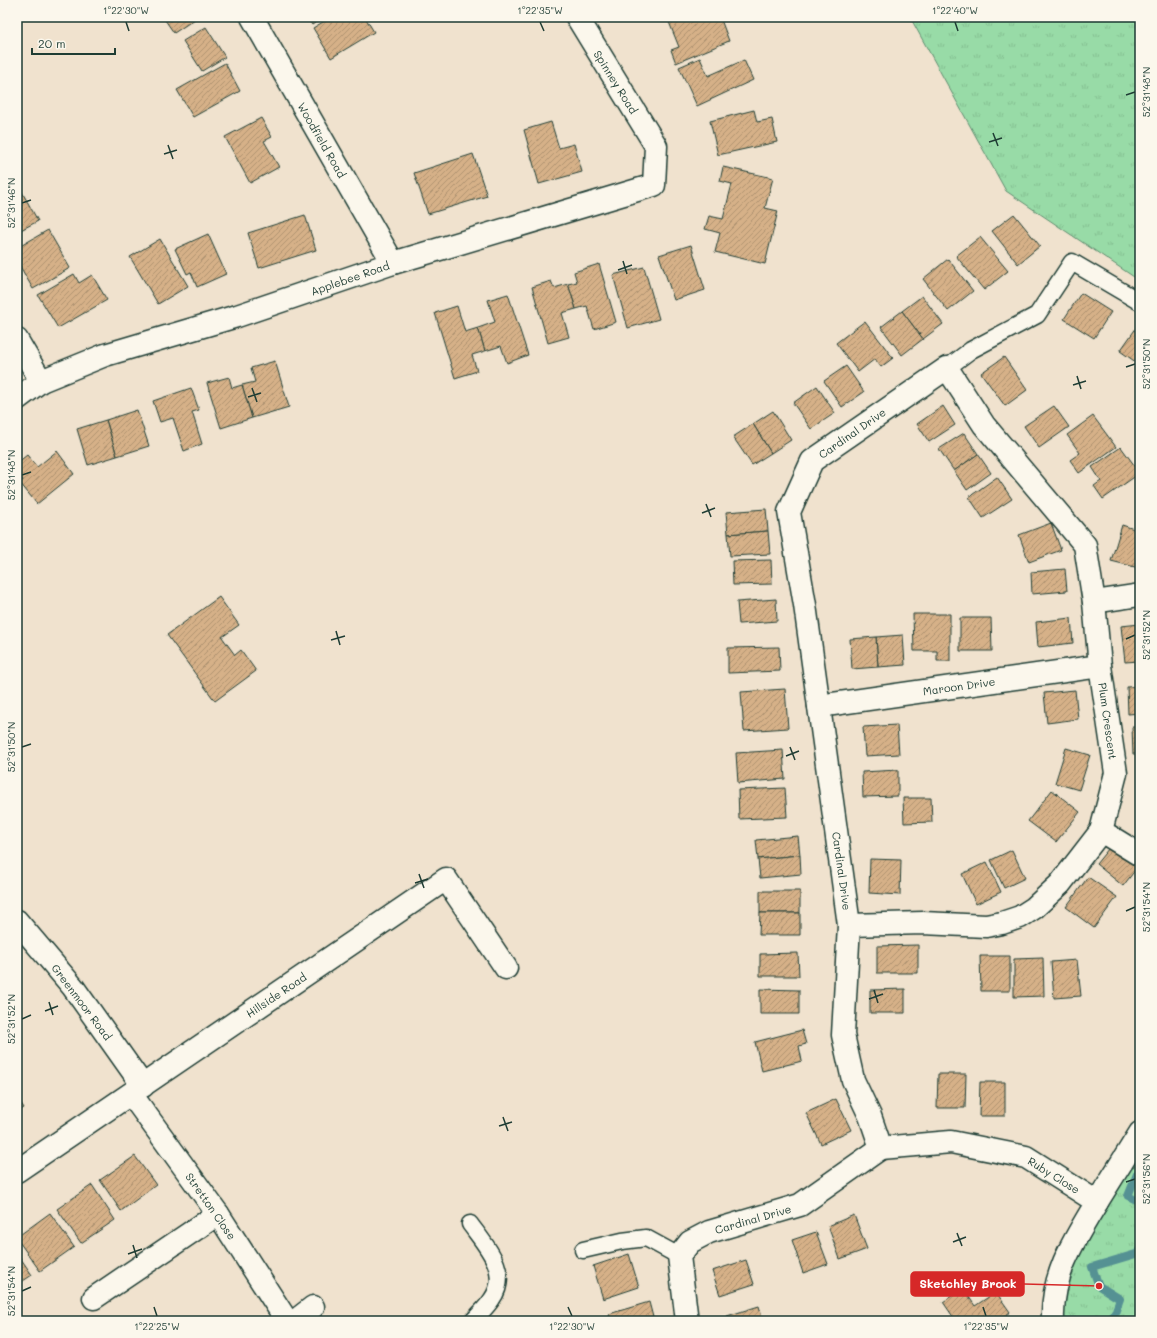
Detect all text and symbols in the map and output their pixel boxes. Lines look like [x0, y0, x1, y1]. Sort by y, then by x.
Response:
text: 1°22'30"W [103, 3, 149, 17]
text: 1°22'35"W [517, 3, 563, 17]
text: 1°22'40"W [932, 3, 978, 17]
scale bar [32, 30, 115, 56]
text: 20 m [38, 35, 66, 51]
street label: Spinney Road [591, 47, 641, 117]
text: 52°31'48"N [1139, 67, 1153, 117]
street label: Woodfield Road [294, 100, 350, 180]
text: 52°31'46"N [4, 178, 18, 228]
street label: Applebee Road [309, 258, 391, 298]
text: 52°31'50"N [1139, 339, 1153, 389]
street label: Cardinal Drive [815, 404, 889, 462]
text: 52°31'48"N [4, 450, 18, 500]
text: 52°31'52"N [1139, 610, 1153, 660]
street label: Maroon Drive [922, 673, 996, 698]
street label: Plum Crescent [1095, 682, 1121, 761]
text: 52°31'50"N [4, 722, 18, 772]
street label: Cardinal Drive [829, 831, 855, 911]
text: 52°31'54"N [1139, 882, 1153, 932]
street label: Greenmoor Road [48, 961, 116, 1043]
street label: Hillside Road [243, 969, 309, 1021]
text: 52°31'52"N [4, 994, 18, 1044]
street label: Ruby Close [1025, 1153, 1083, 1197]
text: 52°31'56"N [1139, 1154, 1153, 1204]
street label: Stretton Close [182, 1170, 240, 1243]
street label: Cardinal Drive [713, 1201, 793, 1237]
text: 52°31'54"N [4, 1266, 18, 1316]
callout: Sketchley Brook [911, 1272, 1024, 1296]
text: Sketchley Brook [919, 1275, 1017, 1291]
text: 1°22'25"W [134, 1319, 180, 1333]
text: 1°22'30"W [549, 1319, 595, 1333]
text: 1°22'35"W [963, 1319, 1009, 1333]

